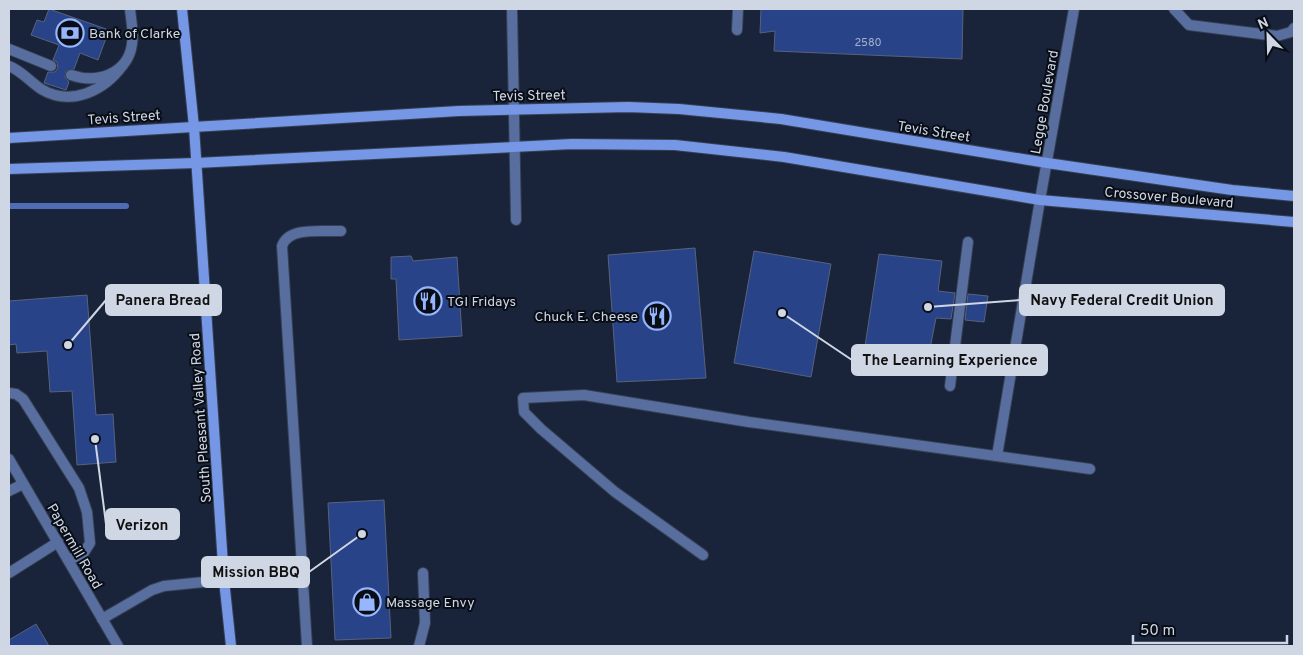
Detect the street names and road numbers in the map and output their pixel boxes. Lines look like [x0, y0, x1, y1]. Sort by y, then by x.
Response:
street label: Legge Boulevard [1028, 49, 1063, 156]
street label: Tevis Street [492, 87, 566, 106]
street label: Tevis Street [87, 107, 161, 130]
street label: Tevis Street [896, 118, 971, 147]
street label: Crossover Boulevard [1104, 184, 1234, 213]
street label: South Pleasant Valley Road [187, 332, 216, 503]
street label: Papermill Road [42, 501, 105, 592]

